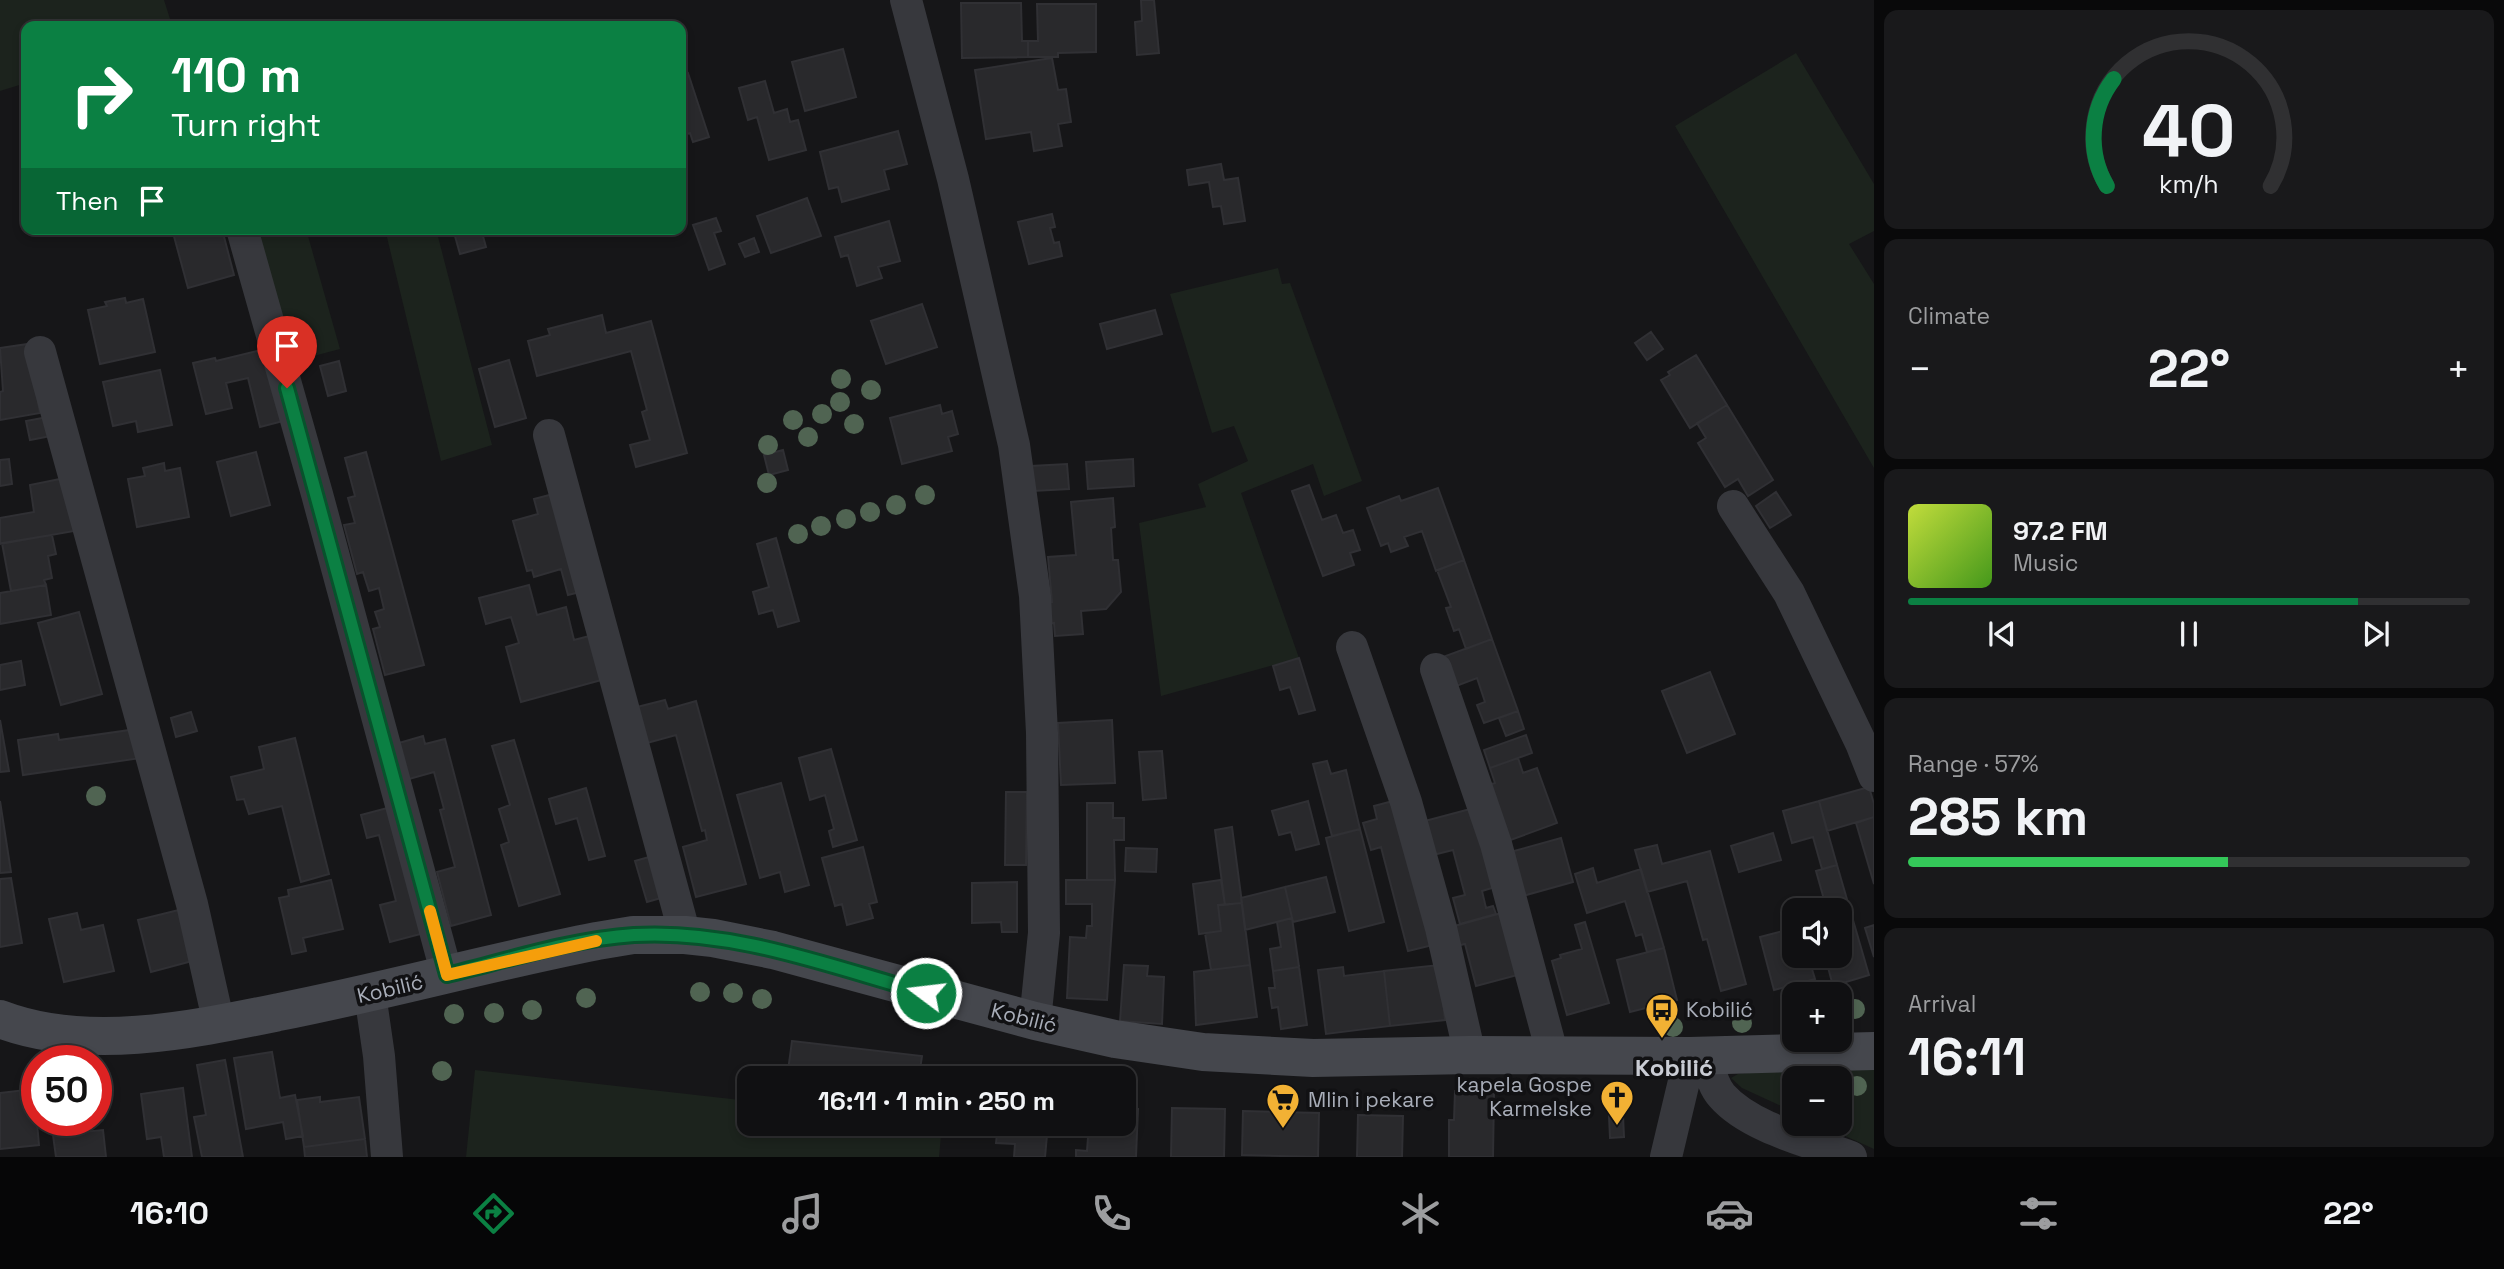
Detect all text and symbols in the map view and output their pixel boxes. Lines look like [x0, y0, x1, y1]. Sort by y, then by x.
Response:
text: 110 m [171, 44, 301, 106]
icon: right [56, 49, 147, 140]
text: 40 [2142, 84, 2236, 177]
text: Turn right [171, 105, 321, 145]
text: km/h [2159, 168, 2219, 200]
icon: arrive [133, 182, 171, 220]
text: Then [56, 184, 119, 218]
text: Climate [1908, 301, 1990, 331]
pin [257, 316, 317, 388]
icon: arrive [268, 327, 306, 365]
text: 22° [2148, 336, 2230, 402]
text: − [1908, 345, 1932, 393]
text: + [2446, 345, 2470, 393]
text: 97.2 FM [2013, 514, 2108, 548]
text: Music [2013, 548, 2078, 578]
icon: previous [1983, 615, 2021, 653]
icon: pause [2170, 615, 2208, 653]
icon: next [2357, 615, 2395, 653]
text: Range · 57% [1908, 749, 2039, 779]
text: 285 km [1908, 784, 2088, 850]
map controls [1782, 898, 1852, 1136]
button: sound [1782, 898, 1852, 968]
position arrow [889, 956, 963, 1030]
street label: Kobilić [354, 968, 426, 1009]
button: + [1782, 982, 1852, 1052]
text: Arrival [1908, 989, 1976, 1019]
bus stop icon: Kobilić [1643, 991, 1681, 1040]
street label: Kobilić [988, 996, 1060, 1039]
place label: Kobilić [1686, 996, 1753, 1023]
text: 16:11 [1908, 1024, 2026, 1090]
speed limit sign: 50 [21, 1045, 112, 1136]
district label: Kobilić [1635, 1052, 1713, 1083]
button: − [1782, 1066, 1852, 1136]
place label: kapela Gospe Karmelske [1456, 1071, 1592, 1122]
church icon: kapela Gospe Karmelske [1598, 1078, 1636, 1127]
supermarket icon: Mlin i pekare [1264, 1081, 1302, 1130]
text: 16:11 · 1 min · 250 m [818, 1084, 1055, 1118]
place label: Mlin i pekare [1308, 1086, 1434, 1113]
icon: directions [469, 1189, 518, 1238]
icon: music [778, 1189, 827, 1238]
icon: phone [1087, 1189, 1136, 1238]
icon: climate [1396, 1189, 1445, 1238]
icon: car [1705, 1189, 1754, 1238]
icon: filters [2014, 1189, 2063, 1238]
text: 16:10 [130, 1193, 209, 1233]
text: 22° [2323, 1193, 2374, 1233]

